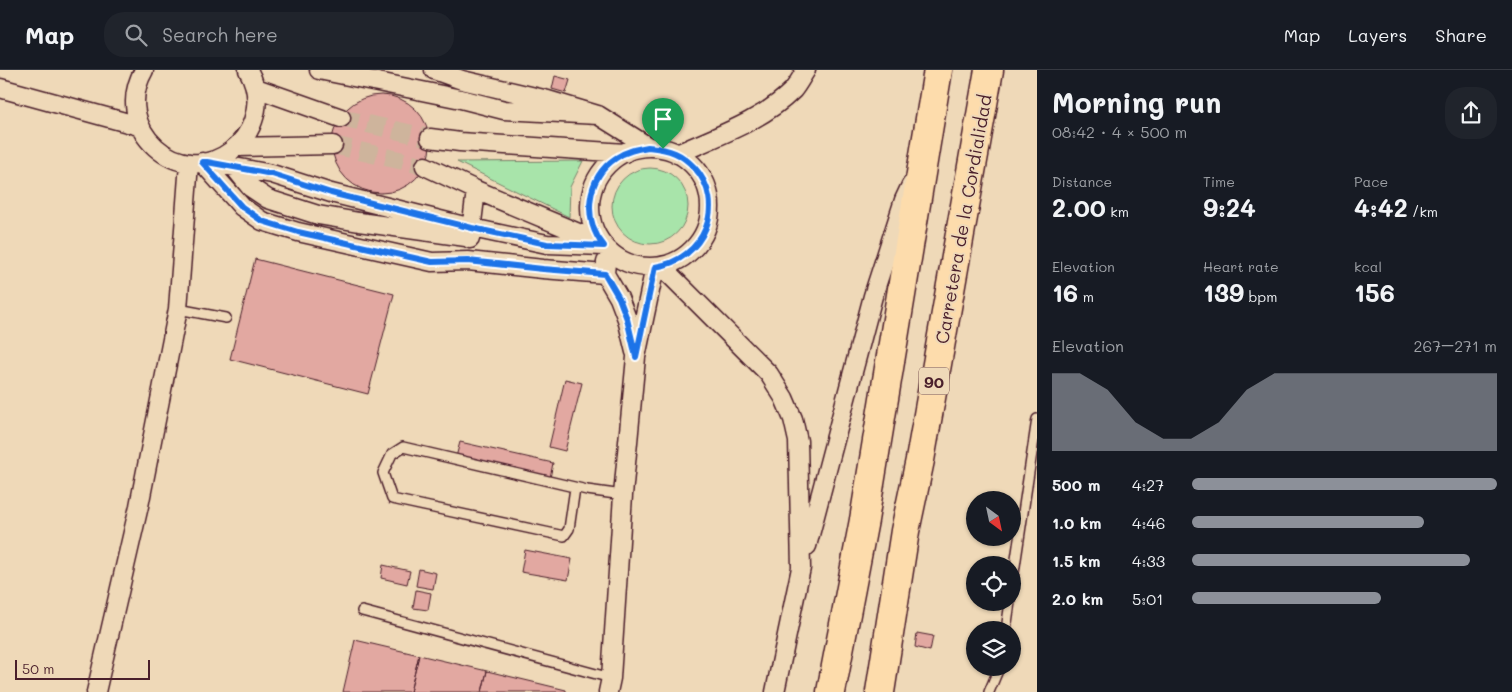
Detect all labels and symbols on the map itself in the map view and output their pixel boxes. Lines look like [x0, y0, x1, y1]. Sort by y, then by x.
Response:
street label: Carretera de la Cordialidad [929, 92, 997, 346]
pin [642, 98, 684, 149]
road number: 90 [919, 368, 949, 394]
north arrow [966, 491, 1021, 546]
scale bar [15, 657, 150, 680]

